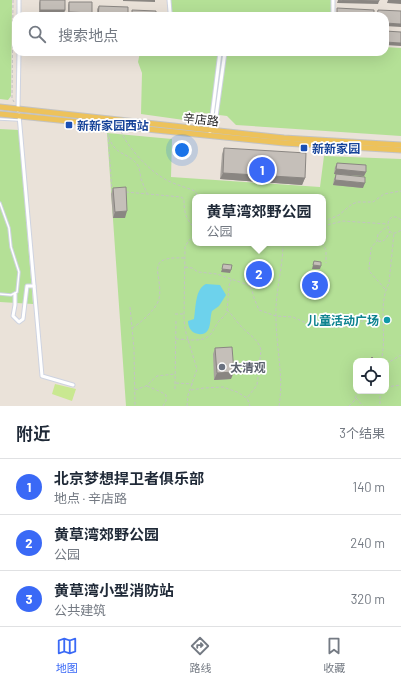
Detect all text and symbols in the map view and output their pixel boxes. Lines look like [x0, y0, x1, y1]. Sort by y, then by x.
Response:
search box [12, 12, 389, 56]
icon: search [26, 23, 48, 45]
text: 搜索地点 [58, 26, 118, 44]
street label: 辛店路 [182, 110, 220, 128]
place label: 新新家园西站 [77, 118, 149, 132]
marker: 新新家园西站 [64, 120, 74, 130]
your location [172, 140, 192, 160]
place label: 新新家园 [312, 141, 360, 155]
marker: 新新家园 [299, 143, 309, 153]
pin: 1 [249, 155, 275, 185]
popup [192, 194, 326, 246]
text: 黄草湾郊野公园 [206, 202, 312, 220]
text: 公园 [206, 223, 233, 239]
pin: 2 [246, 259, 272, 289]
pin: 3 [302, 270, 328, 300]
place label: 儿童活动广场 [307, 313, 379, 327]
marker: 儿童活动广场 [382, 315, 392, 325]
map controls [353, 358, 389, 394]
button: locate [353, 358, 389, 394]
place label: 太清观 [230, 360, 266, 374]
marker: 太清观 [217, 362, 227, 372]
text: 附近 [16, 423, 50, 443]
text: 3个结果 [339, 425, 385, 441]
text: 北京梦想捍卫者俱乐部 [54, 469, 204, 487]
text: 1 [27, 479, 31, 495]
text: 140 m [353, 479, 385, 495]
text: 地点 · 辛店路 [54, 490, 127, 506]
text: 黄草湾郊野公园 [54, 525, 159, 543]
text: 2 [25, 535, 33, 551]
text: 240 m [350, 535, 385, 551]
text: 公园 [54, 546, 80, 562]
text: 黄草湾小型消防站 [54, 581, 174, 599]
text: 3 [25, 591, 33, 607]
text: 320 m [351, 591, 385, 607]
text: 公共建筑 [54, 602, 106, 618]
tab: 地图 [56, 635, 78, 675]
tab: 路线 [189, 635, 211, 675]
tab: 收藏 [323, 635, 345, 675]

